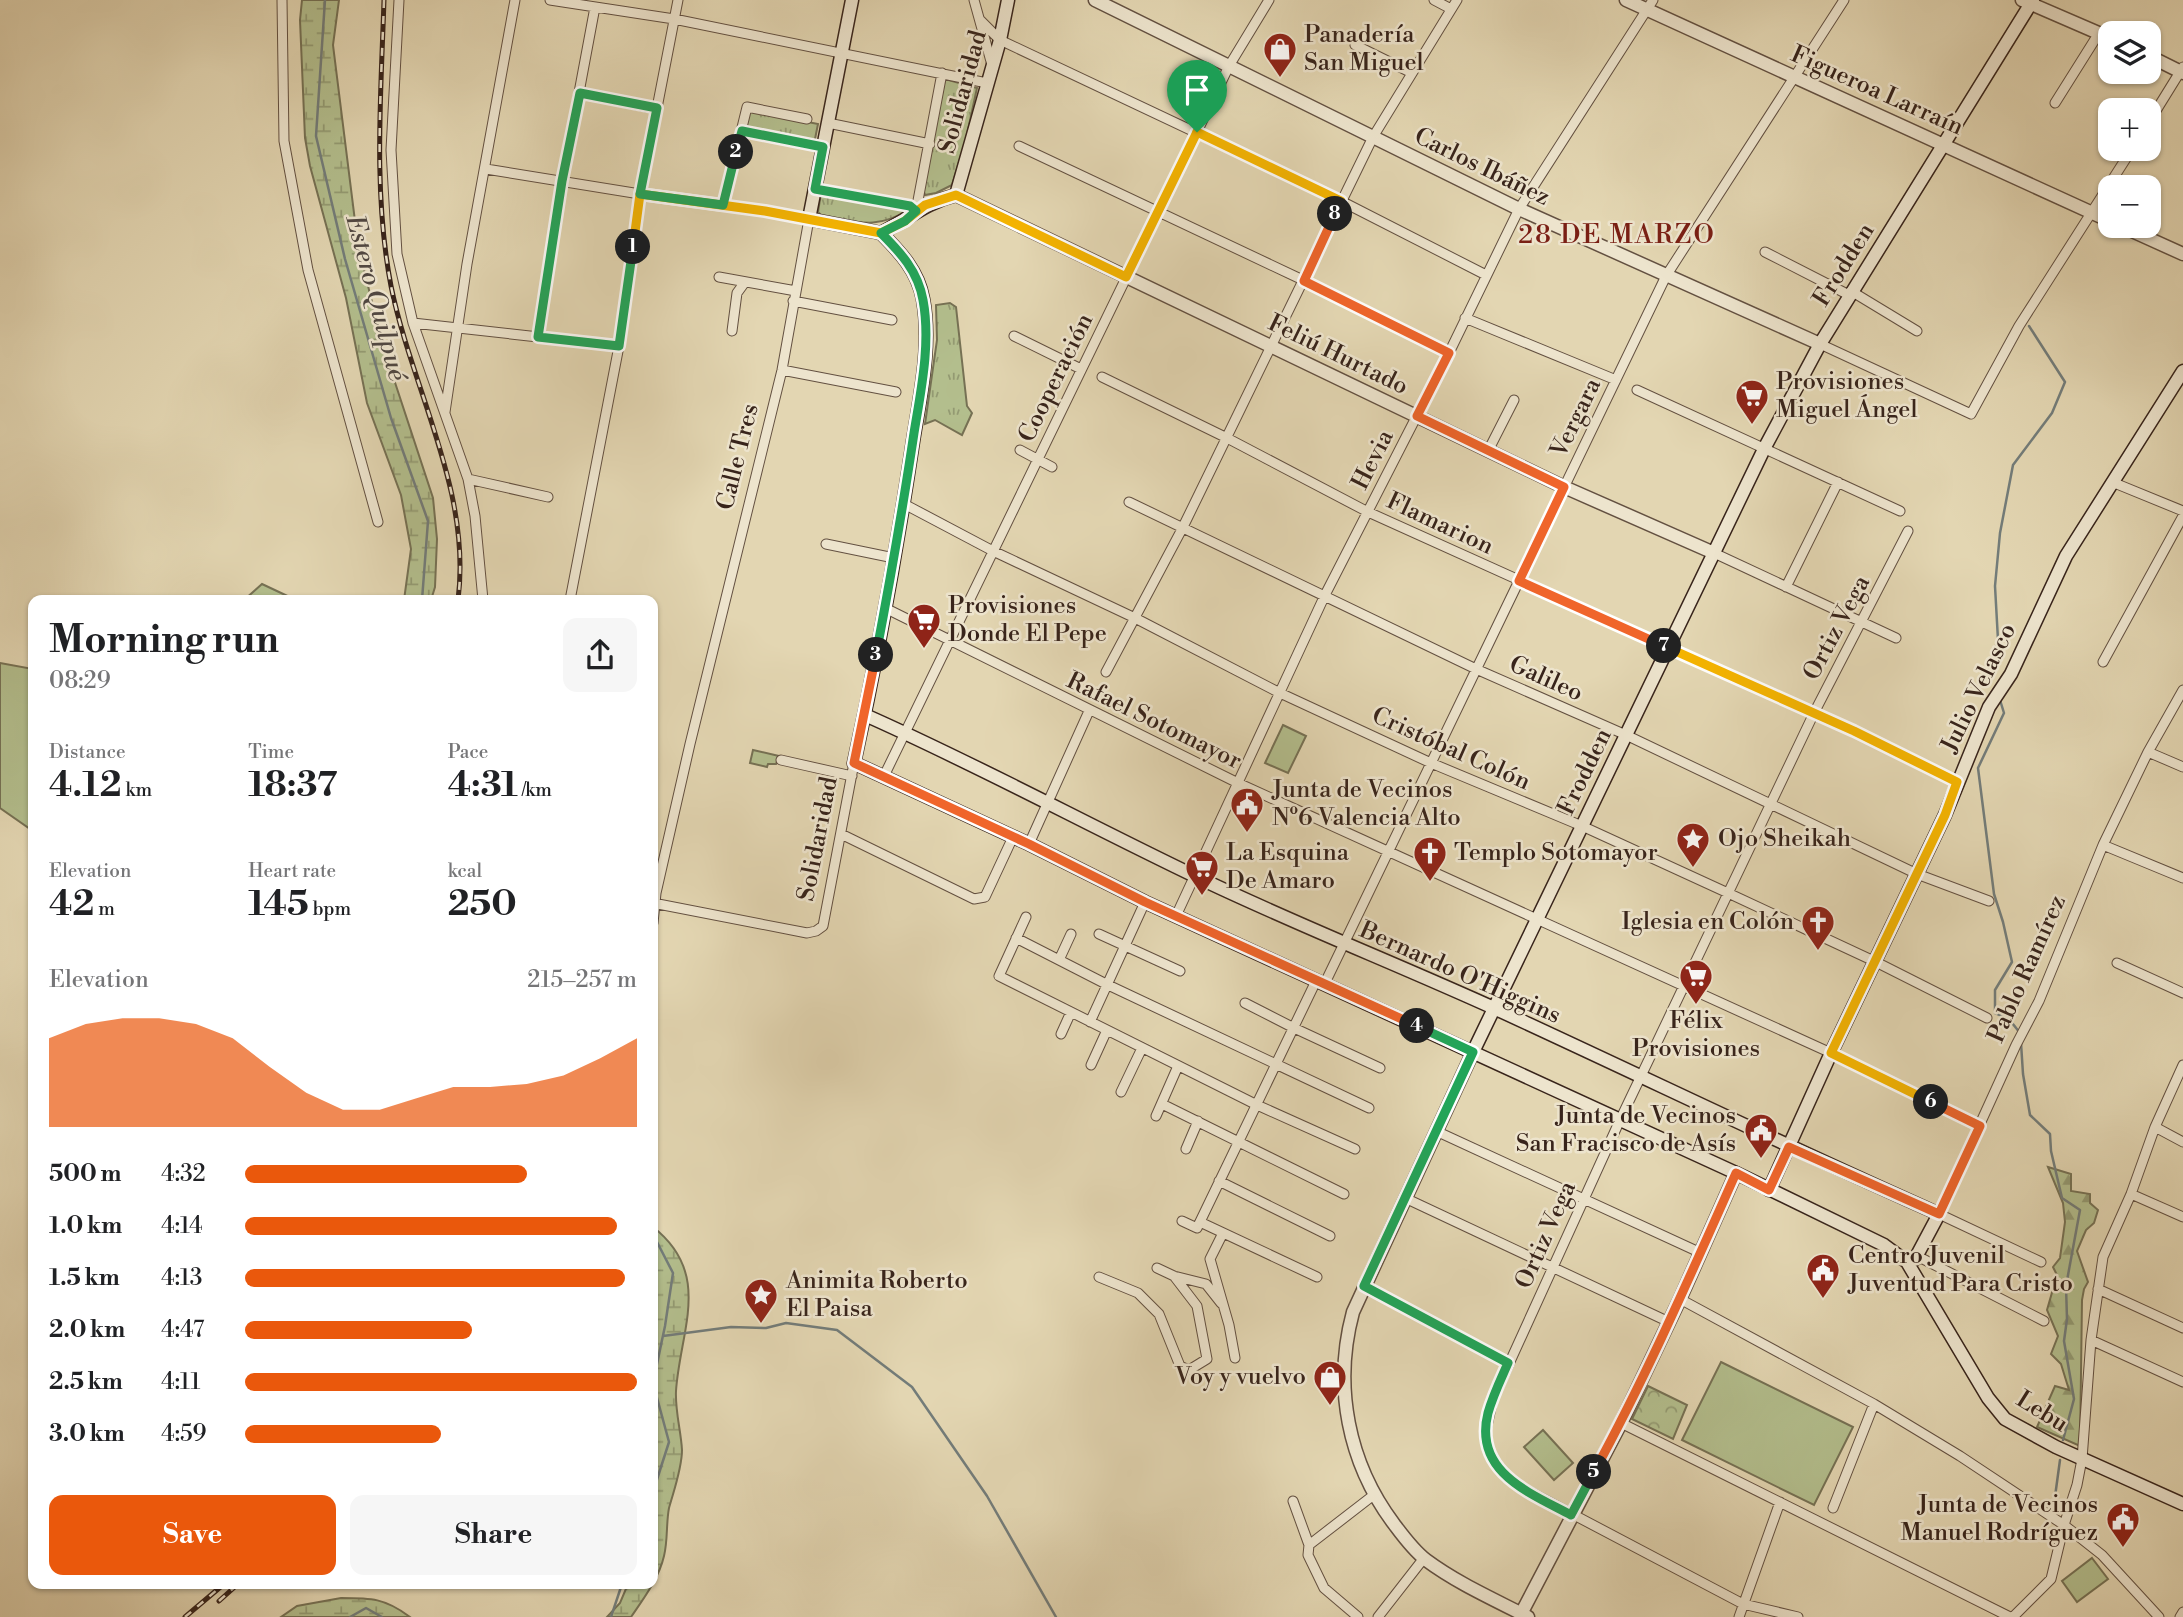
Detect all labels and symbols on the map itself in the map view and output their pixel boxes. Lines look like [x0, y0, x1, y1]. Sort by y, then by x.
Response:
place label: Panadería San Miguel [1304, 20, 1424, 78]
street label: Solidaridad [932, 27, 994, 157]
shop icon: Panadería San Miguel [1261, 30, 1299, 79]
street label: Figueroa Larraín [1786, 40, 1968, 142]
pin [1167, 60, 1227, 132]
street label: Carlos Ibáñez [1409, 121, 1555, 213]
pin: 2 [718, 134, 754, 170]
pin: 8 [1318, 196, 1352, 232]
water label: Estero Quilpué [338, 211, 414, 386]
street label: Frodden [1807, 218, 1881, 312]
district label: 28 DE MARZO [1518, 219, 1716, 251]
pin: 1 [616, 230, 650, 264]
street label: Feliú Hurtado [1263, 308, 1413, 402]
street label: Cooperación [1012, 309, 1100, 447]
place label: Provisiones Miguel Ángel [1776, 367, 1918, 425]
street label: Vergara [1544, 373, 1608, 463]
supermarket icon: Provisiones Miguel Ángel [1733, 377, 1771, 426]
street label: Calle Tres [710, 401, 766, 513]
street label: Hevia [1345, 424, 1401, 495]
street label: Flamarion [1382, 486, 1498, 562]
street label: Ortiz Vega [1797, 570, 1878, 686]
place label: Provisiones Donde El Pepe [948, 591, 1107, 649]
supermarket icon: Provisiones Donde El Pepe [905, 601, 943, 650]
street label: Julio Velasco [1934, 619, 2023, 758]
pin: 7 [1646, 628, 1682, 664]
pin: 3 [858, 638, 894, 672]
street label: Galileo [1504, 650, 1588, 708]
street label: Rafael Sotomayor [1062, 666, 1246, 776]
street label: Cristóbal Colón [1367, 701, 1535, 797]
street label: Frodden [1551, 724, 1619, 820]
street label: Solidaridad [791, 774, 845, 904]
place label: Junta de Vecinos Nº6 Valencia Alto [1271, 775, 1461, 833]
public building icon: Junta de Vecinos Nº6 Valencia Alto [1228, 785, 1266, 834]
place icon: Ojo Sheikah [1674, 820, 1712, 869]
place label: Ojo Sheikah [1718, 824, 1851, 854]
church icon: Templo Sotomayor [1411, 834, 1449, 883]
place label: La Esquina De Amaro [1226, 838, 1350, 896]
place label: Templo Sotomayor [1454, 838, 1658, 868]
supermarket icon: La Esquina De Amaro [1183, 848, 1221, 897]
street label: Pablo Ramírez [1981, 890, 2073, 1048]
church icon: Iglesia en Colón [1799, 903, 1837, 952]
place label: Iglesia en Colón [1621, 907, 1794, 937]
street label: Bernardo O'Higgins [1354, 915, 1565, 1031]
supermarket icon: Félix Provisiones [1677, 957, 1715, 1006]
place label: Félix Provisiones [1632, 1006, 1760, 1064]
pin: 4 [1400, 1009, 1434, 1044]
pin: 6 [1913, 1084, 1948, 1120]
place label: Junta de Vecinos San Fracisco de Asís [1516, 1101, 1736, 1159]
public building icon: Junta de Vecinos San Fracisco de Asís [1742, 1111, 1780, 1160]
street label: Ortiz Vega [1509, 1176, 1583, 1293]
place label: Centro Juvenil Juventud Para Cristo [1847, 1241, 2073, 1299]
public building icon: Centro Juvenil Juventud Para Cristo [1804, 1251, 1842, 1300]
place label: Animita Roberto El Paisa [785, 1266, 968, 1324]
place icon: Animita Roberto El Paisa [742, 1276, 780, 1325]
shop icon: Voy y vuelvo [1311, 1358, 1349, 1407]
place label: Voy y vuelvo [1174, 1362, 1306, 1392]
street label: Lebu [2011, 1385, 2074, 1440]
pin: 5 [1576, 1454, 1612, 1490]
place label: Junta de Vecinos Manuel Rodríguez [1900, 1490, 2098, 1548]
public building icon: Junta de Vecinos Manuel Rodríguez [2104, 1500, 2142, 1549]

